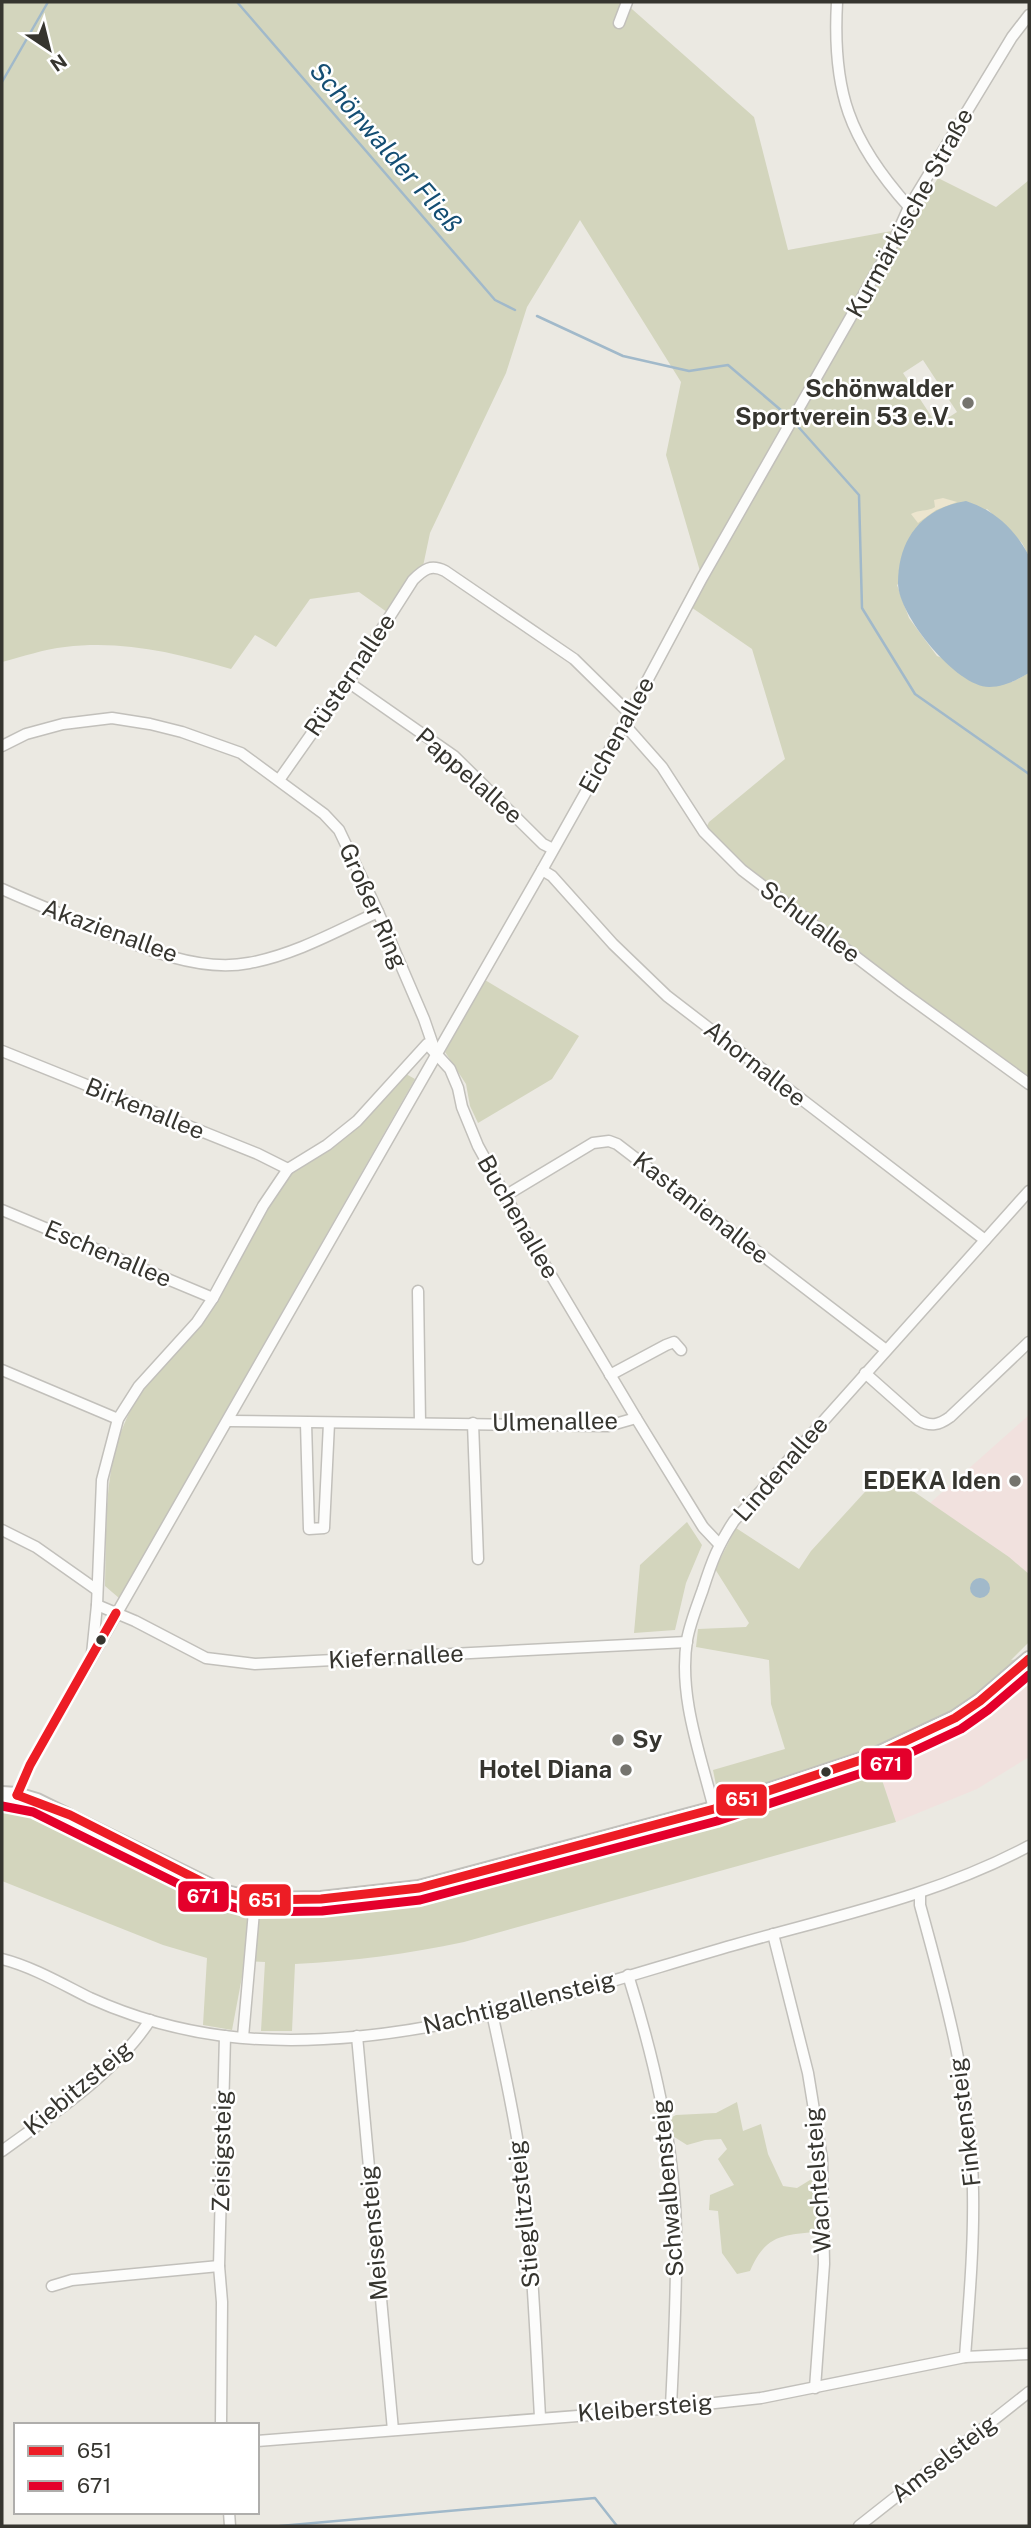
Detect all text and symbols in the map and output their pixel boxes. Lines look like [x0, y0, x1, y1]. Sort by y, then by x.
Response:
north arrow [14, 14, 84, 84]
text: N [46, 50, 71, 76]
water label: Schönwalder Fließ [304, 55, 469, 238]
street label: Kurmärkische Straße [840, 103, 978, 322]
place label: Schönwalder Sportverein 53 e.V. [735, 374, 954, 430]
marker: Schönwalder Sportverein 53 e.V. [960, 395, 976, 411]
street label: Rüsternallee [298, 608, 400, 741]
street label: Eichenallee [573, 671, 660, 798]
street label: Pappelallee [411, 721, 529, 829]
street label: Großer Ring [334, 839, 414, 973]
street label: Schulallee [755, 874, 866, 968]
street label: Akazienallee [39, 893, 182, 968]
street label: Ahornallee [699, 1015, 812, 1112]
street label: Birkenallee [82, 1072, 209, 1145]
street label: Kastanienallee [628, 1145, 775, 1269]
street label: Buchenallee [472, 1150, 566, 1283]
street label: Eschenallee [41, 1214, 176, 1292]
street label: Ulmenallee [492, 1406, 618, 1436]
street label: Lindenallee [727, 1410, 833, 1526]
place label: EDEKA Iden [863, 1466, 1001, 1494]
marker: EDEKA Iden [1007, 1473, 1023, 1489]
unlabelled marker [94, 1633, 108, 1647]
street label: Kiefernallee [328, 1638, 464, 1674]
place label: Sy [632, 1725, 663, 1753]
marker: Sy [610, 1732, 626, 1748]
line badge: 671 [860, 1747, 913, 1781]
text: 671 [870, 1753, 902, 1775]
place label: Hotel Diana [479, 1755, 612, 1783]
marker: Hotel Diana [618, 1762, 634, 1778]
unlabelled marker [819, 1765, 833, 1779]
line badge: 651 [715, 1783, 768, 1817]
text: 651 [725, 1788, 759, 1810]
line badge: 671 [177, 1880, 230, 1913]
line badge: 651 [238, 1883, 292, 1917]
text: 671 [187, 1885, 219, 1907]
text: 651 [248, 1889, 282, 1911]
street label: Nachtigallensteig [420, 1965, 618, 2039]
street label: Kiebitzsteig [18, 2034, 137, 2140]
street label: Finkensteig [942, 2056, 986, 2188]
street label: Zeisigsteig [206, 2090, 236, 2212]
street label: Schwalbensteig [645, 2098, 689, 2278]
street label: Wachtelsteig [798, 2106, 836, 2254]
street label: Stieglitzsteig [501, 2139, 545, 2289]
street label: Meisensteig [353, 2164, 393, 2302]
street label: Kleibersteig [576, 2387, 714, 2427]
street label: Amselsteig [885, 2408, 1002, 2508]
legend [14, 2423, 259, 2514]
text: 651 [77, 2438, 112, 2463]
text: 671 [77, 2473, 111, 2498]

